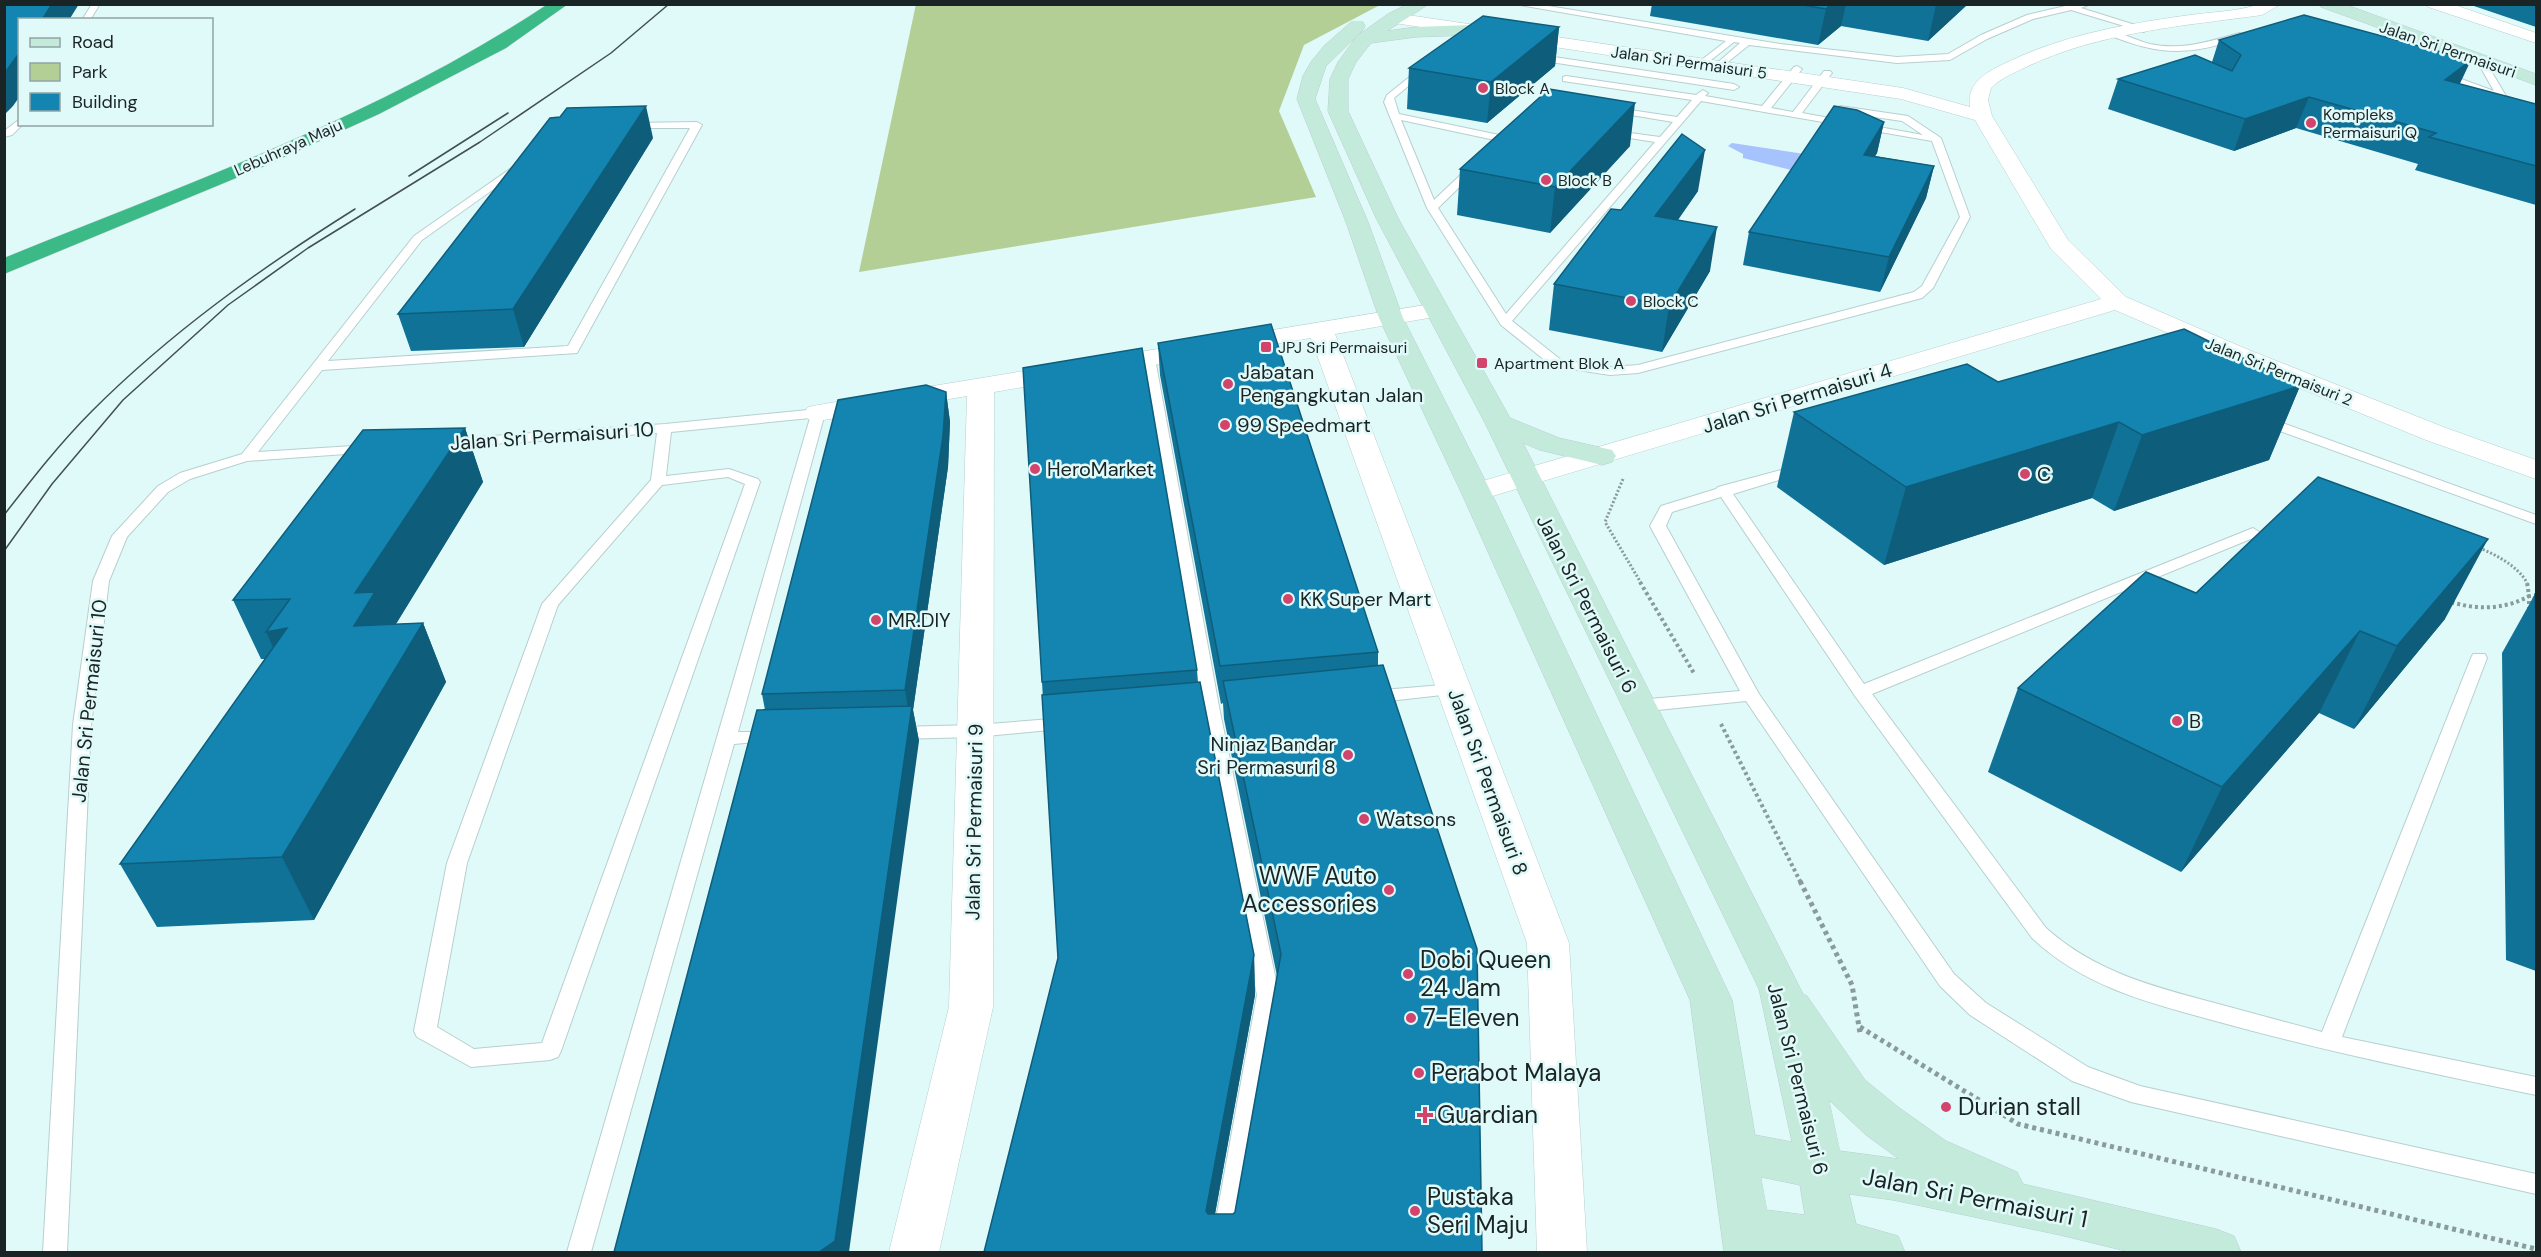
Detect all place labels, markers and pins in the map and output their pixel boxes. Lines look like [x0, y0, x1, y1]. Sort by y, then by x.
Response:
place label: Block A [1495, 78, 1550, 99]
marker: Block A [1476, 81, 1490, 95]
place label: Kompleks Permaisuri Q [2323, 104, 2417, 143]
marker: Kompleks Permaisuri Q [2304, 116, 2318, 130]
place label: Block B [1558, 170, 1612, 191]
marker: Block B [1539, 173, 1553, 187]
place label: Block C [1643, 291, 1699, 312]
marker: Block C [1624, 294, 1638, 308]
place label: JPJ Sri Permaisuri [1278, 337, 1407, 358]
marker: JPJ Sri Permaisuri [1259, 340, 1273, 354]
place label: Apartment Blok A [1494, 353, 1625, 374]
marker: Apartment Blok A [1475, 356, 1489, 370]
place label: Jabatan Pengangkutan Jalan [1240, 359, 1423, 408]
marker: Jabatan Pengangkutan Jalan [1221, 377, 1235, 391]
place label: 99 Speedmart [1237, 412, 1371, 438]
marker: 99 Speedmart [1218, 418, 1232, 432]
place label: HeroMarket [1047, 456, 1154, 482]
place label: C [2037, 461, 2051, 487]
marker: HeroMarket [1028, 462, 1042, 476]
marker: C [2018, 467, 2032, 481]
place label: KK Super Mart [1300, 586, 1431, 612]
marker: KK Super Mart [1281, 592, 1295, 606]
place label: MR.DIY [888, 607, 951, 633]
marker: MR.DIY [869, 613, 883, 627]
place label: B [2189, 708, 2201, 734]
marker: B [2170, 714, 2184, 728]
place label: Ninjaz Bandar Sri Permasuri 8 [1197, 731, 1336, 780]
marker: Ninjaz Bandar Sri Permasuri 8 [1341, 748, 1355, 762]
place label: Watsons [1376, 806, 1456, 832]
marker: Watsons [1357, 812, 1371, 826]
place label: WWF Auto Accessories [1242, 860, 1377, 919]
marker: WWF Auto Accessories [1382, 883, 1396, 897]
place label: Dobi Queen 24 Jam [1420, 944, 1551, 1003]
marker: Dobi Queen 24 Jam [1401, 967, 1415, 981]
place label: 7-Eleven [1423, 1002, 1520, 1033]
marker: 7-Eleven [1404, 1011, 1418, 1025]
place label: Perabot Malaya [1431, 1057, 1601, 1088]
marker: Perabot Malaya [1412, 1066, 1426, 1080]
place label: Durian stall [1958, 1091, 2081, 1122]
place label: Guardian [1437, 1099, 1538, 1130]
marker: Durian stall [1939, 1100, 1953, 1114]
marker: Guardian [1418, 1108, 1432, 1122]
place label: Pustaka Seri Maju [1427, 1181, 1528, 1240]
marker: Pustaka Seri Maju [1408, 1204, 1422, 1218]

